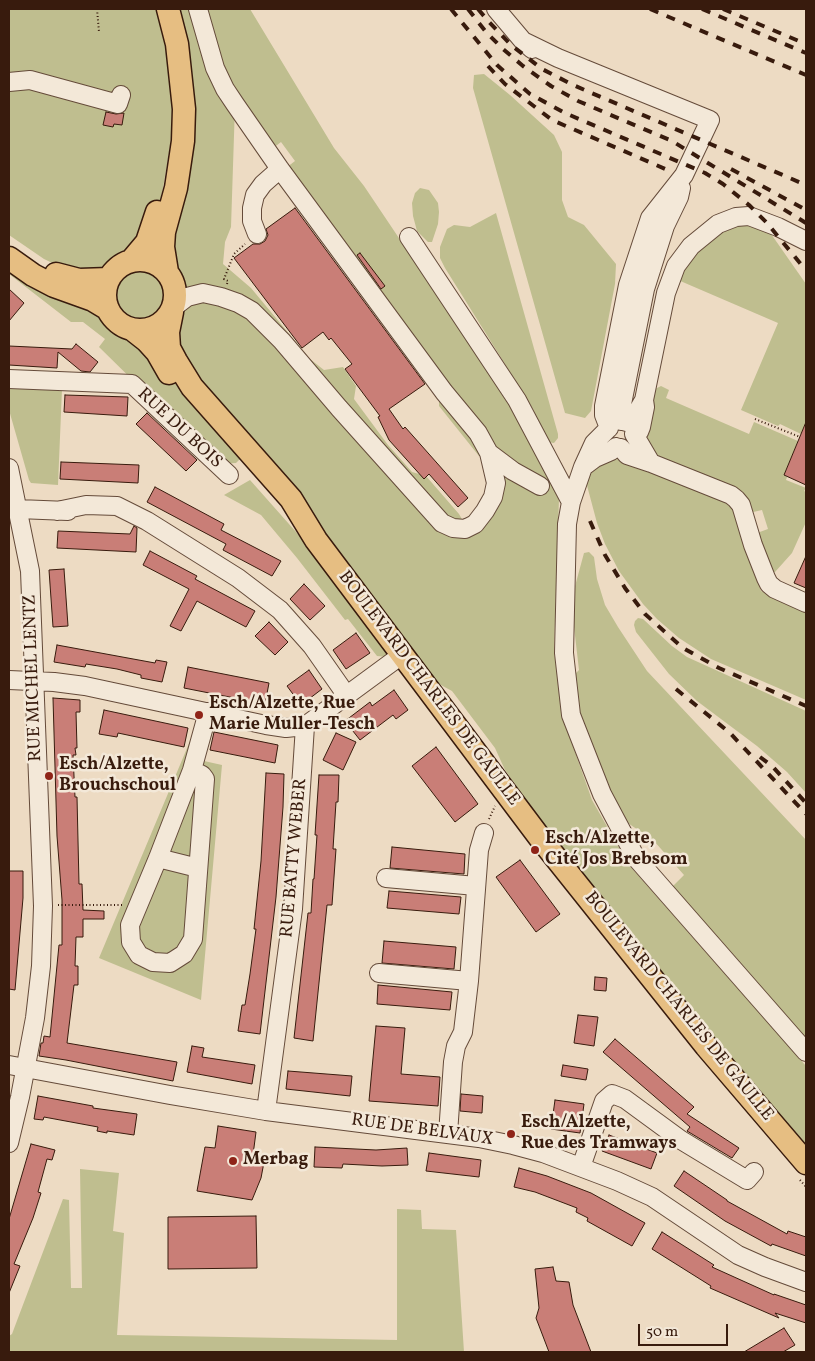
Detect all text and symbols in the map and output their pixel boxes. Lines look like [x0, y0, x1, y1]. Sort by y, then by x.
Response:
street label: RUE DU BOIS [132, 384, 226, 474]
street label: BOULEVARD CHARLES DE GAULLE [333, 567, 523, 811]
street label: RUE MICHEL LENTZ [20, 594, 48, 762]
place label: Esch/Alzette, Rue Marie Muller-Tesch [209, 694, 375, 736]
marker: Esch/Alzette, Rue Marie Muller-Tesch [193, 709, 205, 721]
place label: Esch/Alzette, Brouchschoul [59, 755, 176, 798]
marker: Esch/Alzette, Brouchschoul [43, 770, 55, 782]
street label: RUE BATTY WEBER [277, 777, 313, 939]
place label: Esch/Alzette, Cité Jos Brebsom [545, 829, 688, 872]
marker: Esch/Alzette, Cité Jos Brebsom [529, 844, 541, 856]
street label: BOULEVARD CHARLES DE GAULLE [579, 888, 777, 1126]
street label: RUE DE BELVAUX [350, 1110, 494, 1152]
place label: Esch/Alzette, Rue des Tramways [521, 1113, 677, 1156]
marker: Esch/Alzette, Rue des Tramways [505, 1128, 517, 1140]
place label: Merbag [243, 1150, 308, 1172]
marker: Merbag [227, 1155, 239, 1167]
scale bar [640, 1314, 730, 1346]
text: 50 m [646, 1322, 678, 1343]

